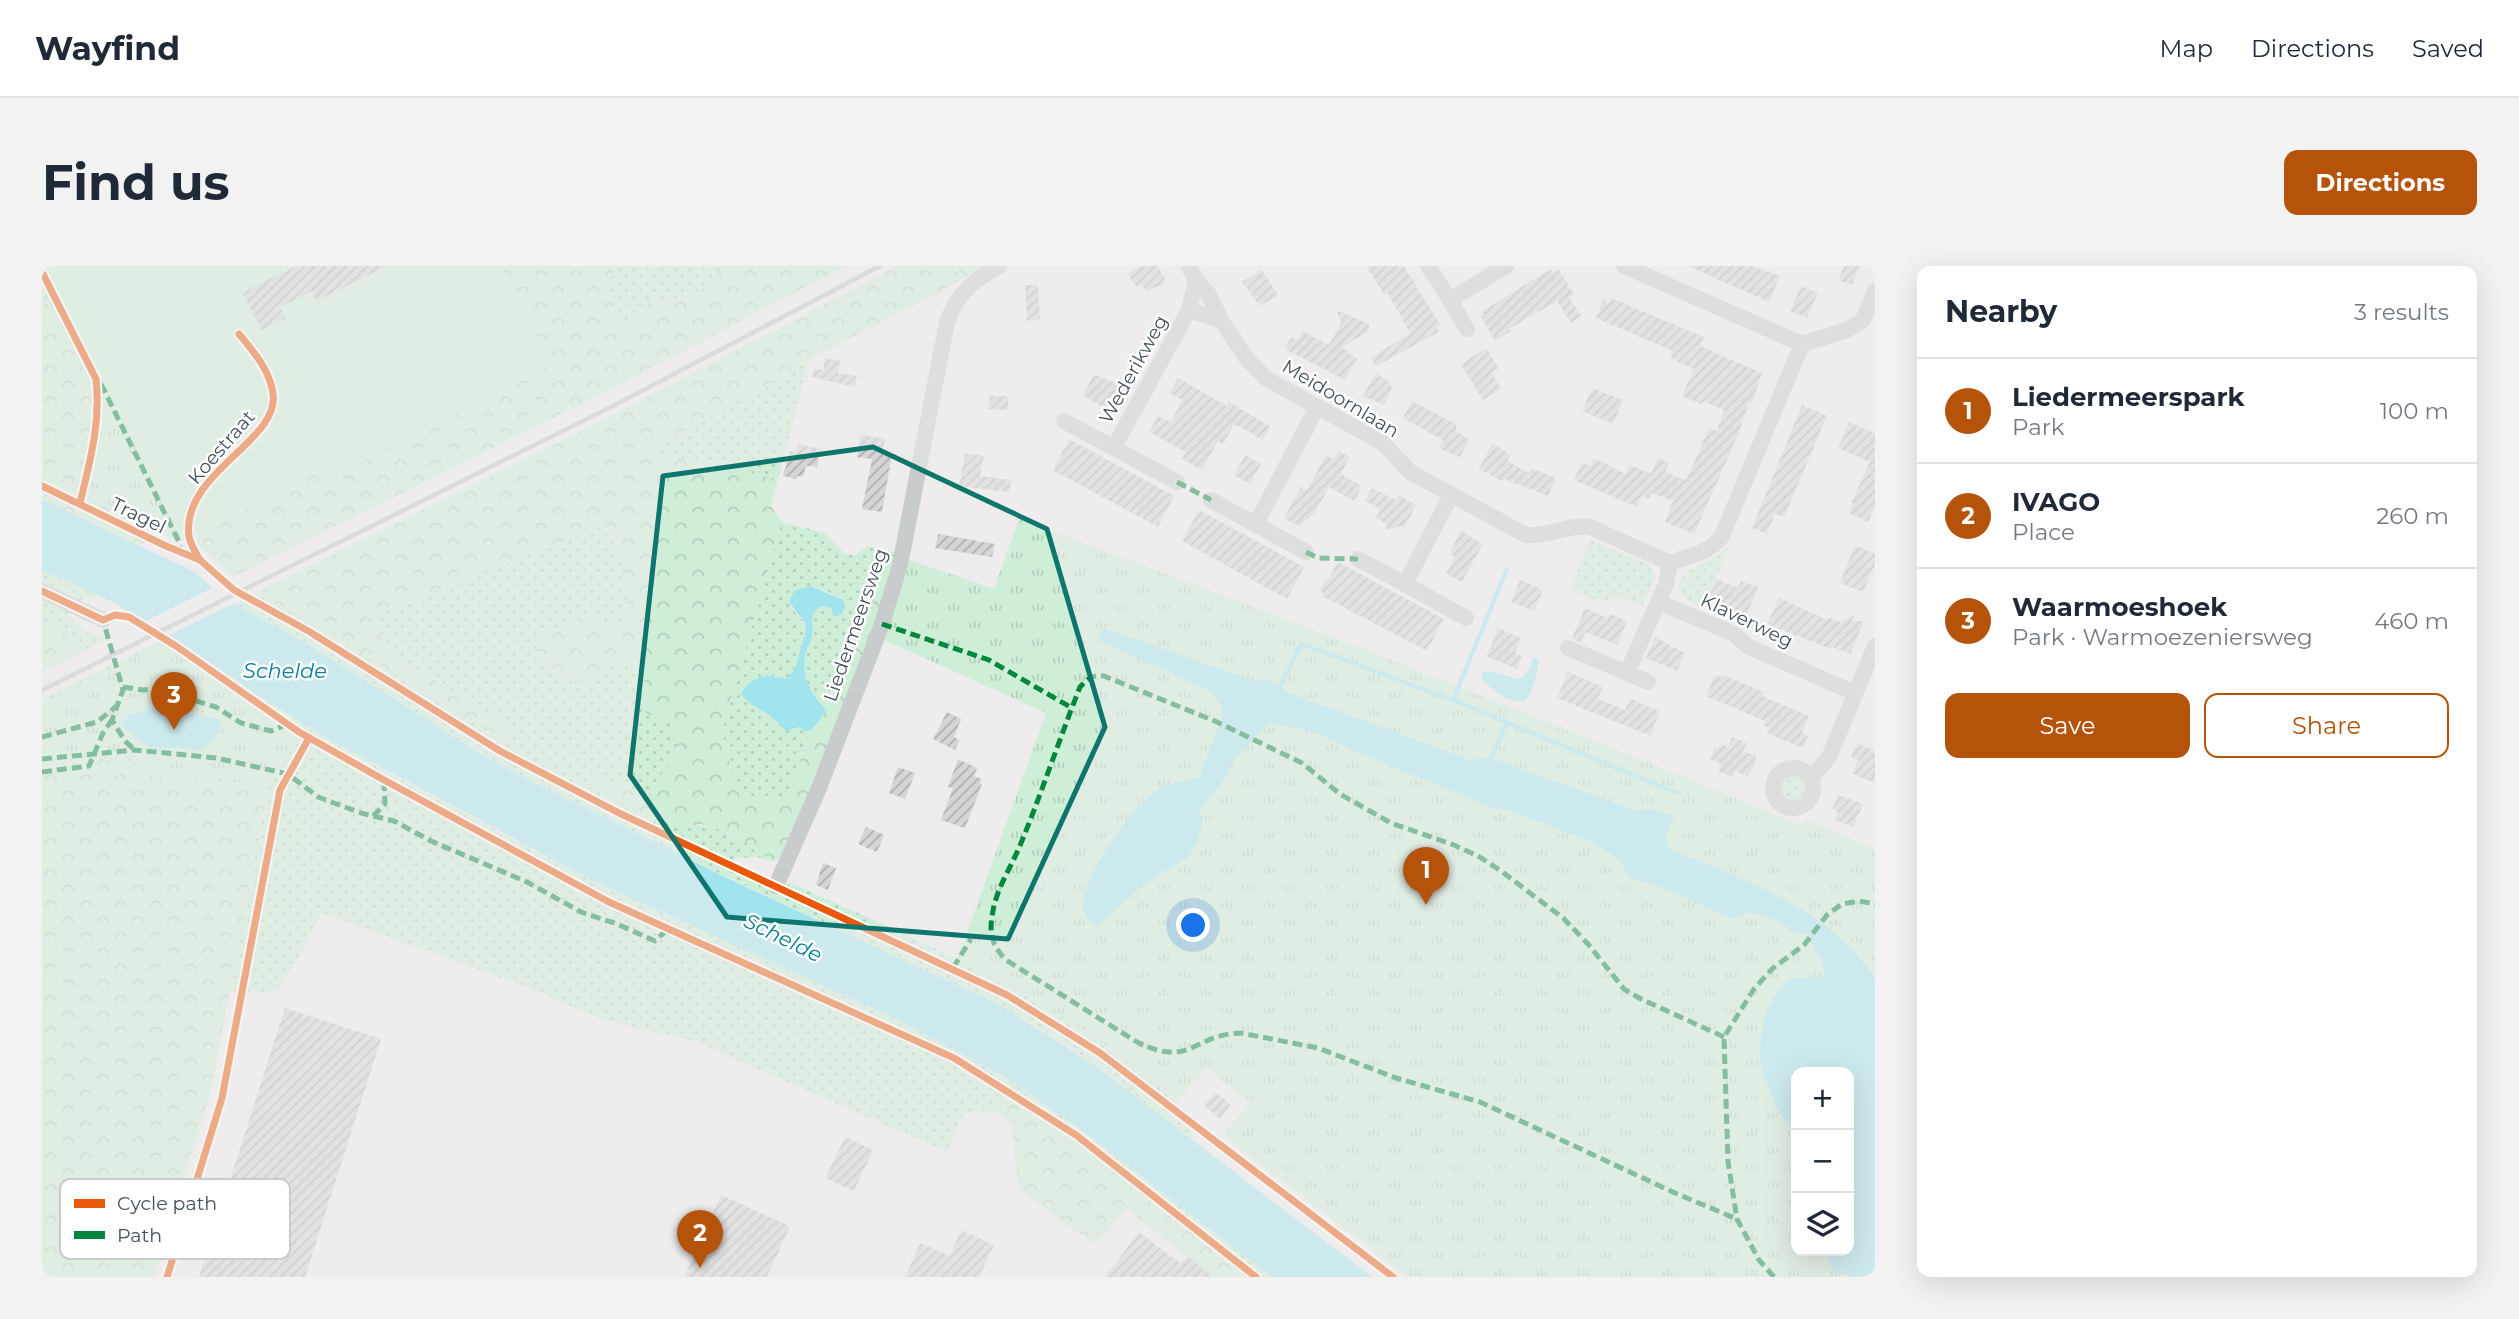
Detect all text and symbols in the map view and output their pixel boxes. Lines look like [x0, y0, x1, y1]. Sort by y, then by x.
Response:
text: Wayfind [35, 28, 180, 68]
text: Map [2160, 34, 2213, 63]
text: Directions [2251, 34, 2374, 63]
text: Saved [2412, 34, 2484, 63]
button: Directions [2284, 150, 2477, 215]
text: Find us [42, 153, 230, 212]
text: Nearby [1945, 293, 2057, 330]
text: 3 results [2354, 298, 2449, 326]
street label: Wederikweg [1094, 311, 1173, 427]
street label: Meidoornlaan [1278, 355, 1403, 442]
text: Liedermeerspark [2012, 381, 2245, 413]
text: 1 [1963, 397, 1973, 425]
text: 100 m [2380, 397, 2449, 425]
street label: Koestraat [183, 405, 260, 489]
text: Park [2012, 413, 2065, 441]
text: IVAGO [2012, 486, 2100, 518]
street label: Tragel [108, 492, 170, 539]
text: 2 [1961, 502, 1975, 530]
text: 260 m [2376, 502, 2449, 530]
text: Place [2012, 518, 2075, 546]
street label: Liedermeersweg [819, 546, 892, 705]
street label: Klaverweg [1697, 588, 1797, 653]
text: Waarmoeshoek [2012, 591, 2227, 623]
text: 3 [1961, 607, 1975, 635]
text: 460 m [2374, 607, 2449, 635]
text: Park · Warmoezeniersweg [2012, 623, 2313, 651]
water label: Schelde [243, 658, 327, 683]
pin: 3 [151, 672, 197, 730]
button: Save [1945, 693, 2190, 758]
button: Share [2204, 693, 2449, 758]
pin: 1 [1403, 847, 1449, 905]
water label: Schelde [740, 908, 826, 967]
your location [1176, 908, 1210, 942]
map controls [1791, 1067, 1854, 1256]
button: + [1791, 1067, 1854, 1130]
button: − [1791, 1130, 1854, 1193]
legend [60, 1179, 290, 1259]
text: Cycle path [117, 1192, 217, 1215]
button: layers [1791, 1193, 1854, 1256]
pin: 2 [677, 1210, 723, 1268]
text: Path [117, 1224, 162, 1247]

